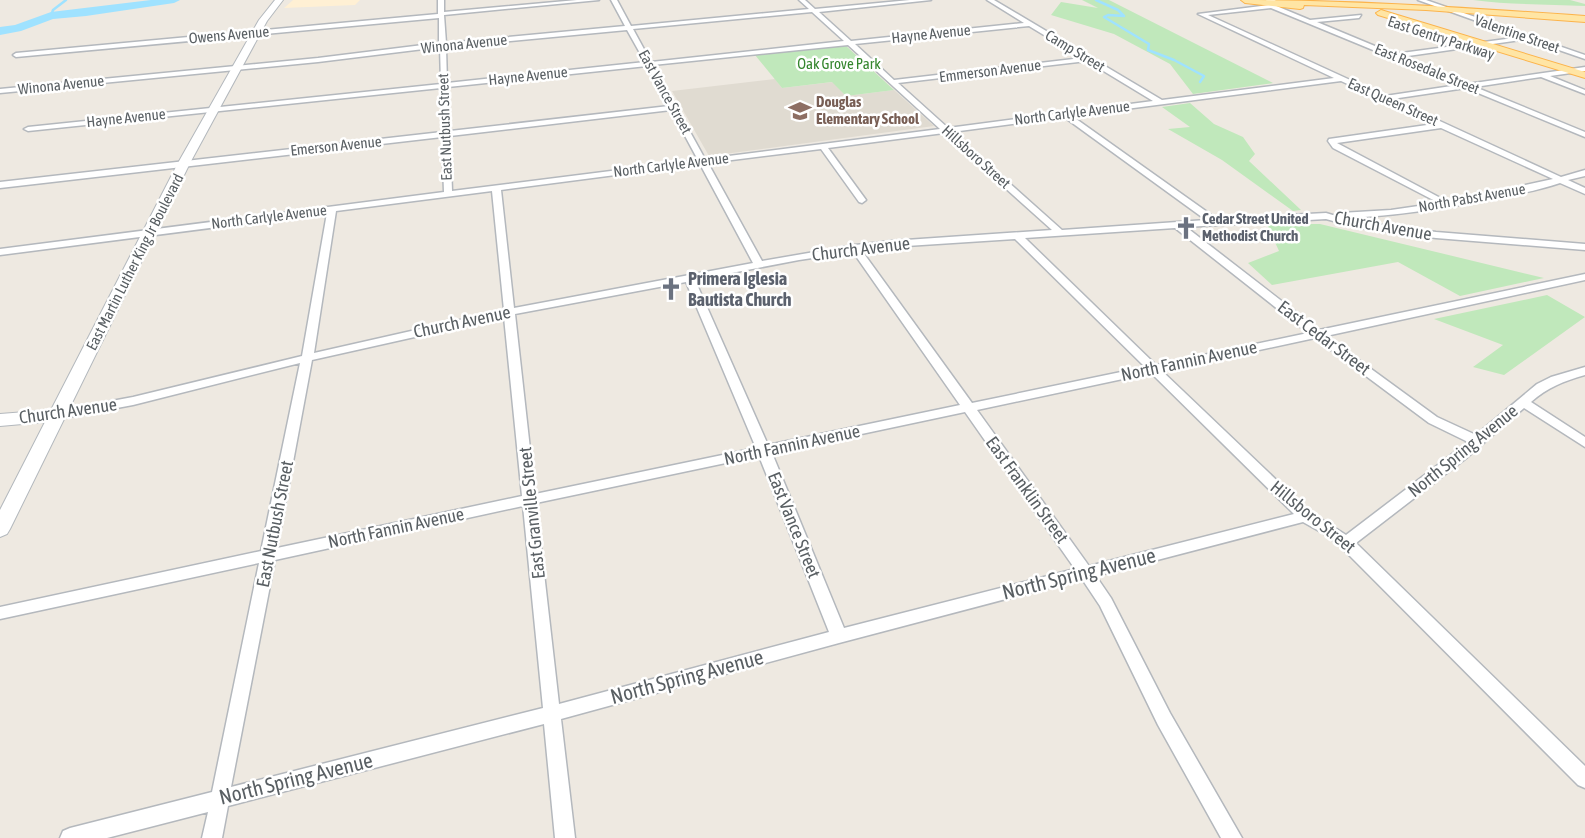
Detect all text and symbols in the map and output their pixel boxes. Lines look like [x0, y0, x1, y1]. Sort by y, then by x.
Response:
street label: Valentine Street [1473, 11, 1562, 56]
street label: East Gentry Parkway [1386, 12, 1497, 63]
street label: Hayne Avenue [891, 21, 972, 46]
street label: Owens Avenue [188, 23, 270, 46]
street label: Camp Street [1042, 26, 1108, 75]
street label: Winona Avenue [420, 31, 508, 56]
street label: East Rosedale Street [1372, 40, 1482, 97]
street label: East Vance Street [635, 47, 696, 137]
park label: Oak Grove Park [797, 55, 881, 72]
street label: Emmerson Avenue [938, 56, 1042, 85]
street label: Hayne Avenue [488, 63, 569, 88]
street label: Winona Avenue [17, 72, 105, 97]
street label: East Nutbush Street [434, 73, 455, 181]
street label: East Queen Street [1346, 74, 1441, 129]
place label: Douglas Elementary School [816, 93, 920, 127]
street label: North Carlyle Avenue [1013, 97, 1131, 128]
school or university icon: Douglas Elementary School [787, 98, 813, 124]
street label: Hayne Avenue [86, 105, 167, 130]
street label: Hillsboro Street [939, 122, 1014, 192]
street label: Emerson Avenue [289, 132, 383, 159]
street label: North Carlyle Avenue [612, 149, 730, 180]
street label: East Martin Luther King Jr Boulevard [83, 171, 187, 353]
street label: North Pabst Avenue [1417, 180, 1527, 215]
street label: North Carlyle Avenue [210, 201, 328, 232]
street label: Church Avenue [1333, 207, 1433, 244]
place label: Cedar Street United Methodist Church [1202, 210, 1309, 244]
church icon: Cedar Street United Methodist Church [1173, 215, 1199, 241]
street label: Church Avenue [811, 232, 911, 265]
place label: Primera Iglesia Bautista Church [688, 268, 792, 310]
church icon: Primera Iglesia Bautista Church [658, 276, 684, 302]
street label: East Cedar Street [1274, 296, 1375, 379]
street label: Church Avenue [412, 301, 512, 342]
street label: North Fannin Avenue [1119, 336, 1259, 385]
street label: Church Avenue [18, 393, 118, 428]
street label: North Spring Avenue [1404, 400, 1522, 501]
street label: North Fannin Avenue [722, 420, 862, 469]
street label: East Franklin Street [982, 432, 1073, 547]
street label: East Granville Street [514, 446, 549, 580]
street label: East Nutbush Street [252, 459, 297, 589]
street label: East Vance Street [764, 469, 825, 581]
street label: Hillsboro Street [1267, 476, 1360, 557]
street label: North Fannin Avenue [326, 503, 466, 552]
street label: North Spring Avenue [1000, 542, 1158, 604]
street label: North Spring Avenue [608, 644, 766, 708]
street label: North Spring Avenue [217, 747, 375, 809]

